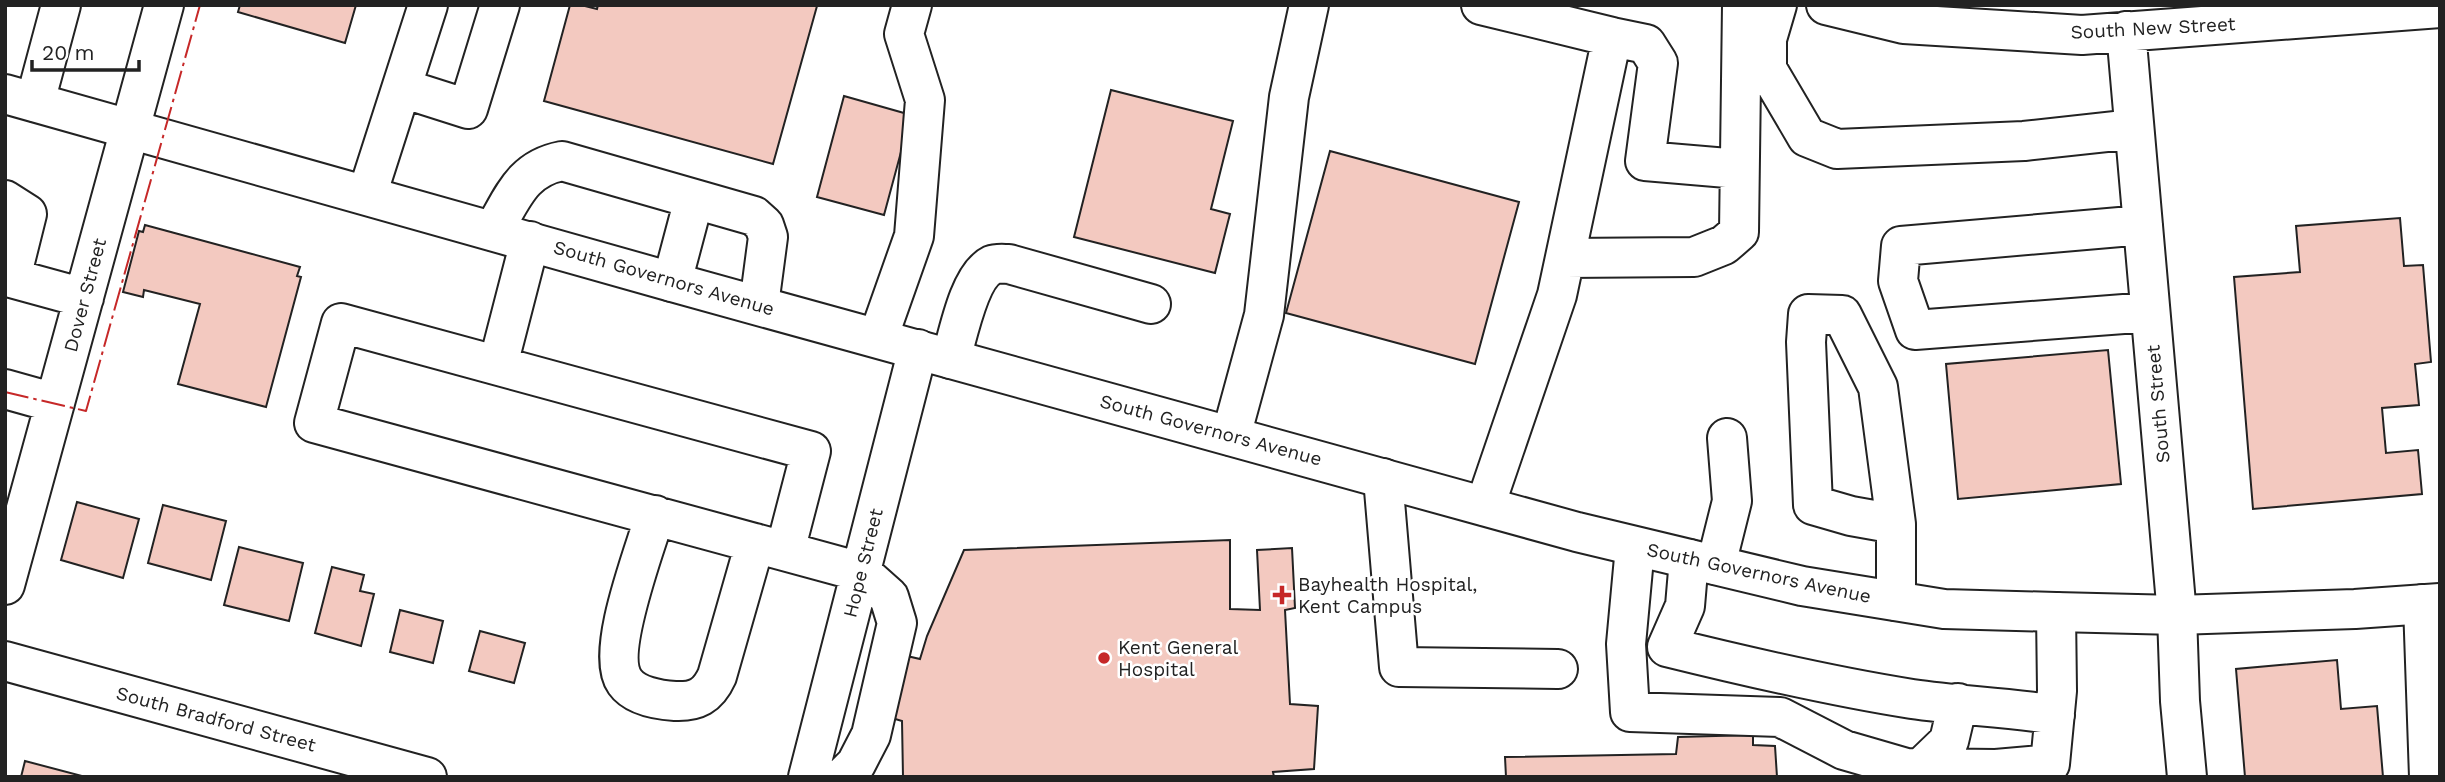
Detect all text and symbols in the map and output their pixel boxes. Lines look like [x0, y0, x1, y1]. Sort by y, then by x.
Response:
street label: South New Street [2070, 12, 2236, 44]
scale bar [32, 28, 138, 72]
text: 20 m [42, 40, 94, 65]
street label: South Governors Avenue [551, 235, 777, 321]
street label: Dover Street [59, 236, 111, 354]
street label: South Street [2141, 344, 2175, 464]
street label: South Governors Avenue [1098, 389, 1324, 471]
street label: Hope Street [838, 506, 888, 620]
street label: South Governors Avenue [1645, 538, 1873, 608]
place label: Bayhealth Hospital, Kent Campus [1298, 573, 1477, 618]
marker: Bayhealth Hospital, Kent Campus [1272, 585, 1292, 605]
place label: Kent General Hospital [1118, 636, 1238, 681]
marker: Kent General Hospital [1096, 650, 1112, 666]
street label: South Bradford Street [114, 681, 318, 757]

